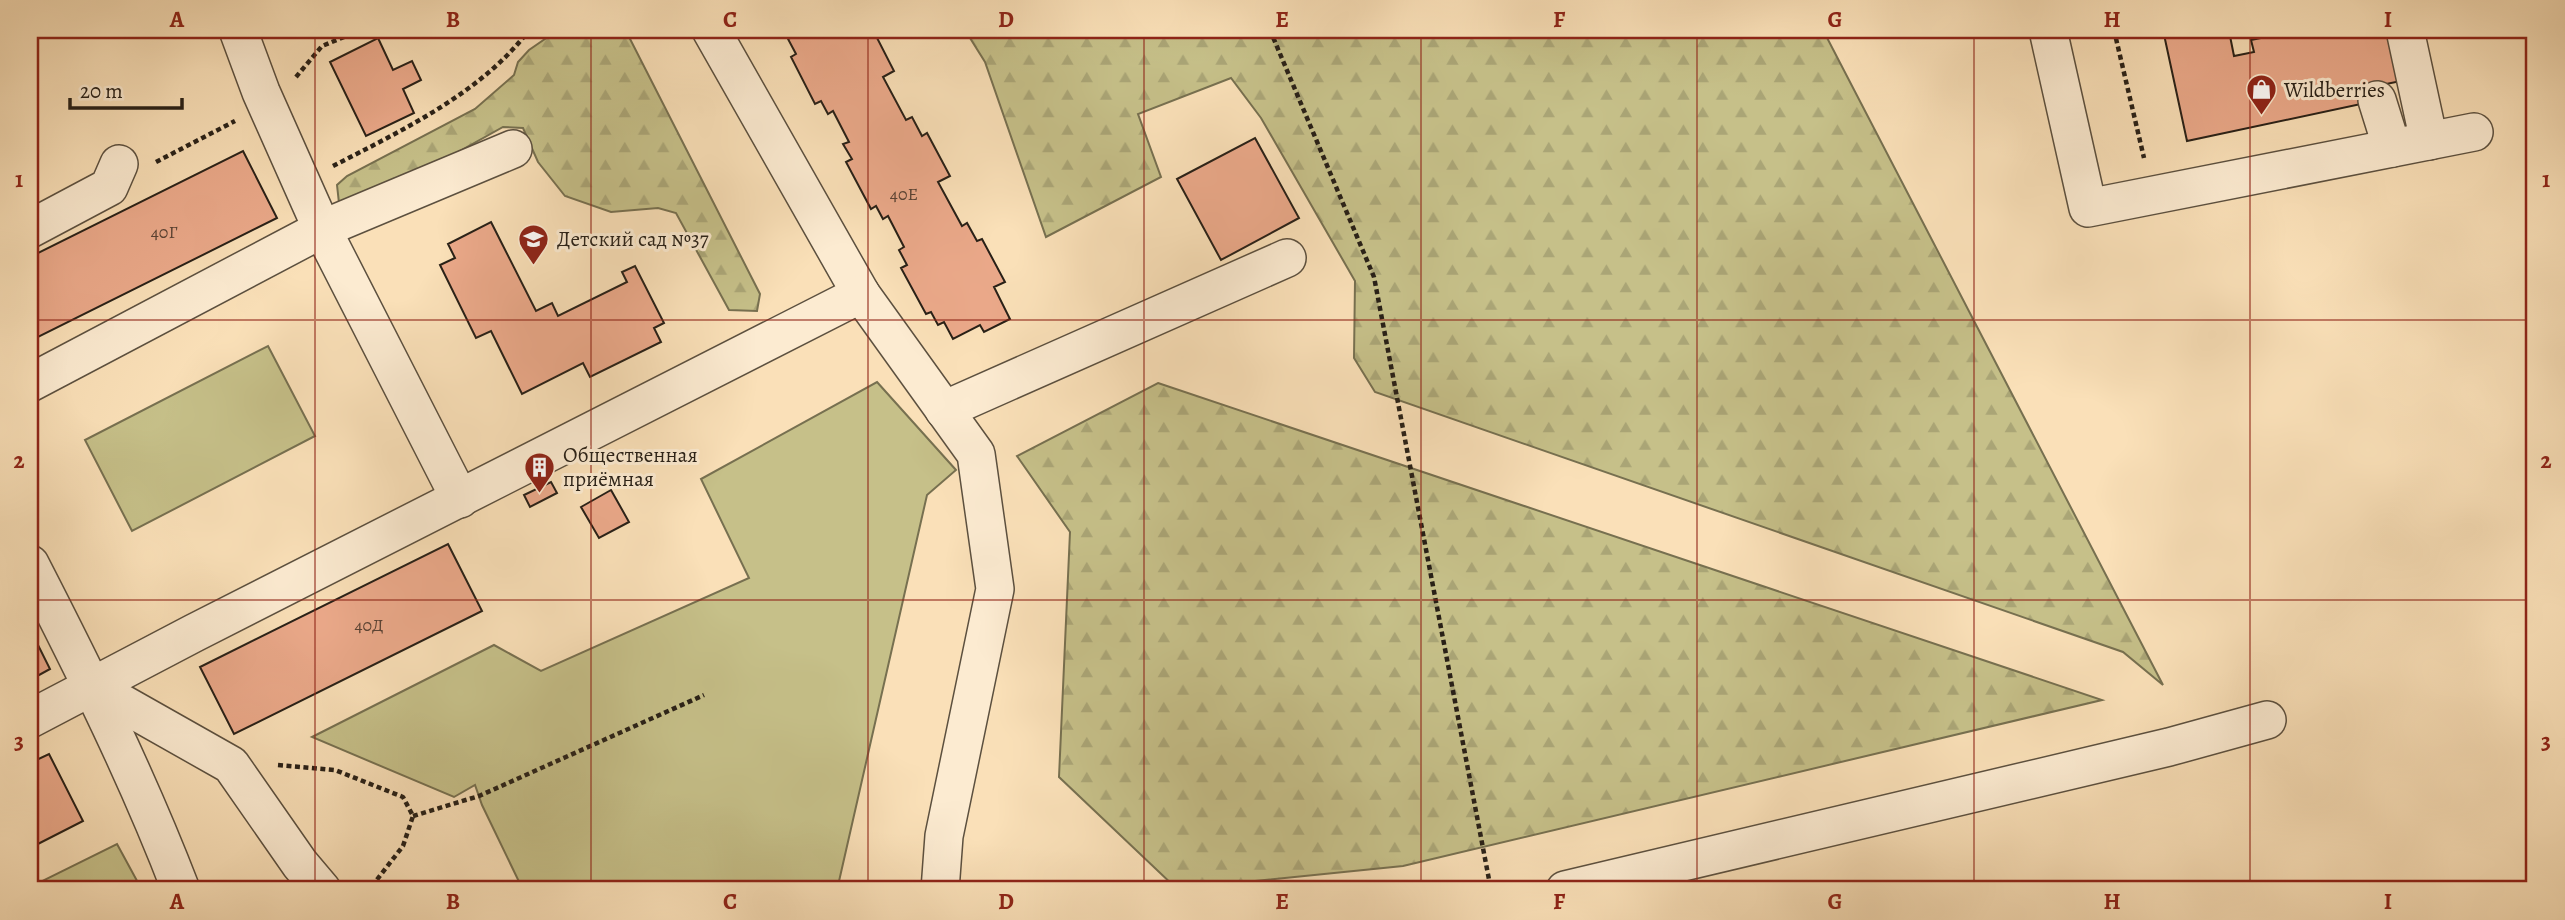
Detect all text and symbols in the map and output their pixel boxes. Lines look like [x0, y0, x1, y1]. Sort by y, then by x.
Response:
text: A [169, 4, 185, 35]
text: B [446, 4, 460, 35]
text: C [723, 4, 737, 35]
text: D [998, 4, 1014, 35]
text: E [1275, 4, 1289, 35]
text: F [1553, 4, 1566, 35]
text: G [1827, 4, 1843, 35]
text: H [2103, 4, 2121, 35]
text: I [2384, 4, 2392, 35]
scale bar [70, 66, 182, 110]
shop icon: Wildberries [2244, 73, 2278, 117]
place label: Wildberries [2283, 76, 2385, 104]
text: 20 m [80, 77, 123, 105]
text: 1 [15, 164, 23, 195]
text: 1 [2542, 164, 2550, 195]
house number: 40Е [890, 182, 918, 206]
house number: 40Г [151, 220, 177, 244]
school or university icon: Детский сад №37 [517, 222, 551, 266]
place label: Детский сад №37 [557, 225, 709, 253]
place label: Общественная приёмная [563, 441, 698, 493]
text: 2 [13, 445, 25, 476]
text: 2 [2540, 445, 2552, 476]
building icon: Общественная приёмная [523, 450, 557, 494]
house number: 40Д [354, 613, 384, 637]
text: 3 [14, 726, 24, 757]
text: 3 [2541, 726, 2551, 757]
text: A [169, 886, 185, 917]
text: B [446, 886, 460, 917]
text: C [723, 886, 737, 917]
text: D [998, 886, 1014, 917]
text: E [1275, 886, 1289, 917]
text: F [1553, 886, 1566, 917]
text: G [1827, 886, 1843, 917]
text: H [2103, 886, 2121, 917]
text: I [2384, 886, 2392, 917]

